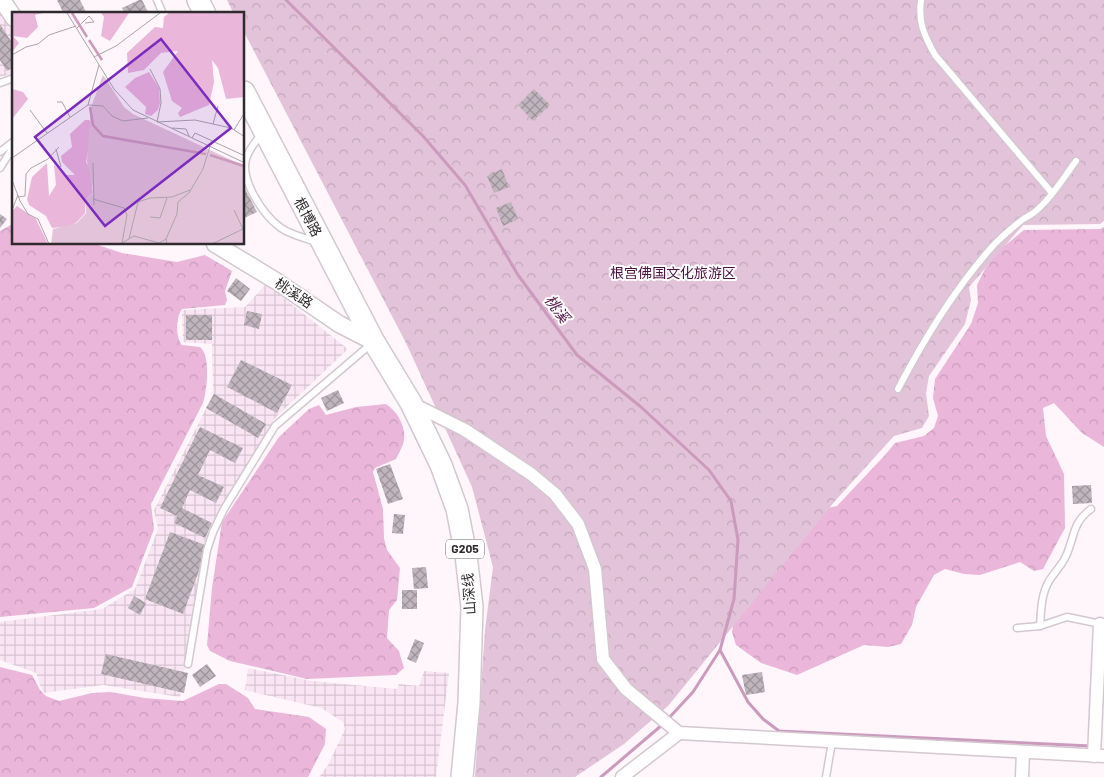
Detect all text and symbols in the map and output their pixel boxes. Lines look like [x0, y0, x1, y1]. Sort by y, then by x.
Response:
inset map [12, 12, 245, 245]
street label: 根博路 [291, 194, 326, 239]
park label: 根宫佛国文化旅游区 [610, 264, 736, 281]
street label: 桃溪路 [272, 274, 316, 311]
water label: 桃溪 [542, 291, 575, 327]
road number: G205 [446, 540, 484, 558]
street label: 山深线 [459, 572, 478, 616]

